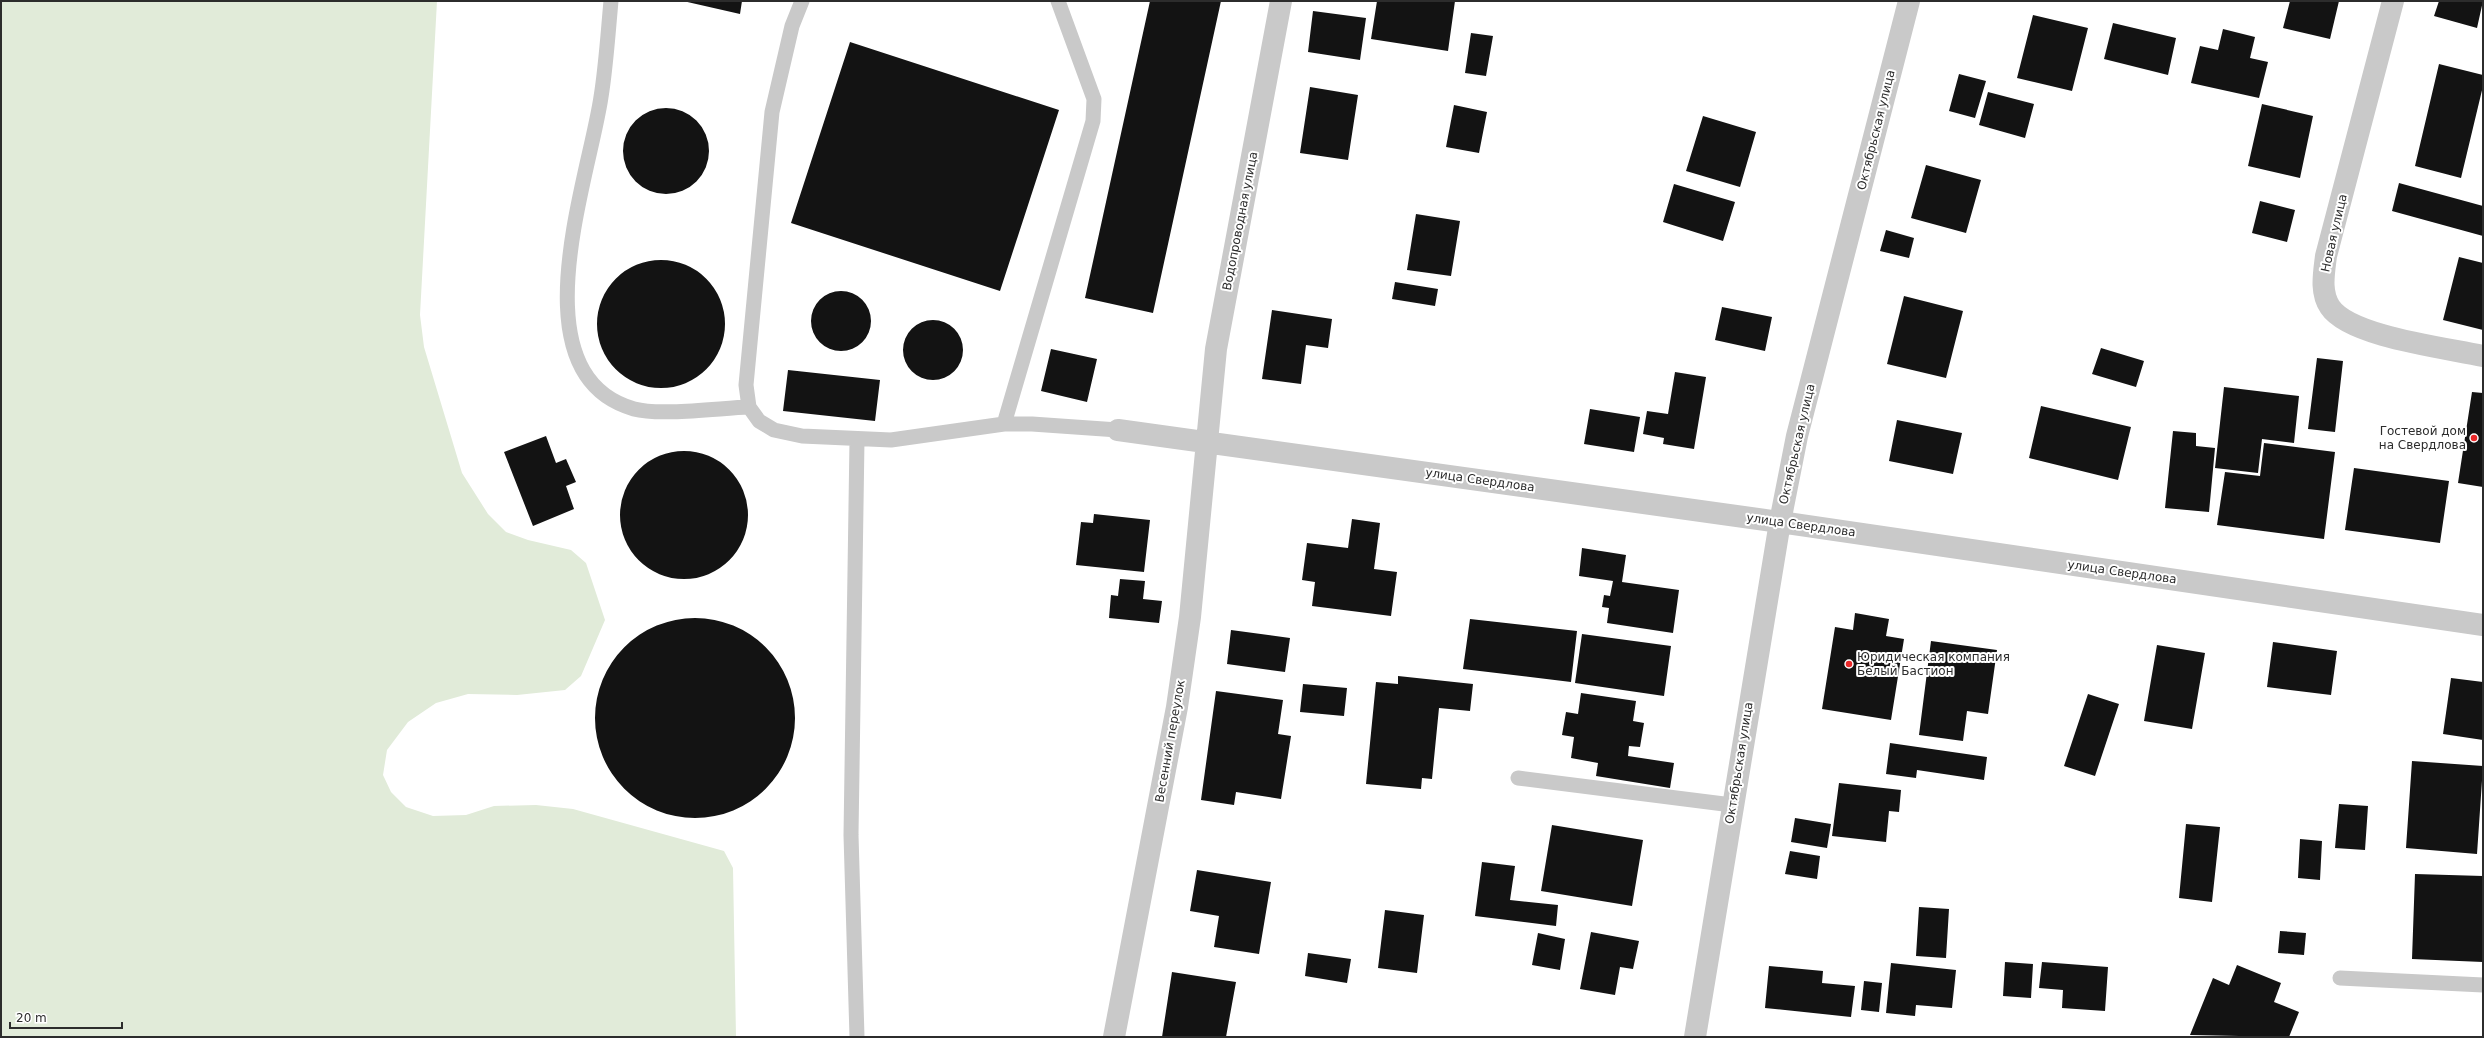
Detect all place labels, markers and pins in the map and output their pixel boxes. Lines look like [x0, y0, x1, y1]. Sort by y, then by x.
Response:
place label: Гостевой дом на Свердлова [2379, 424, 2466, 452]
marker: Гостевой дом на Свердлова [2469, 433, 2479, 443]
place label: Юридическая компания Белый Бастион [1857, 650, 2010, 678]
marker: Юридическая компания Белый Бастион [1844, 659, 1854, 669]

